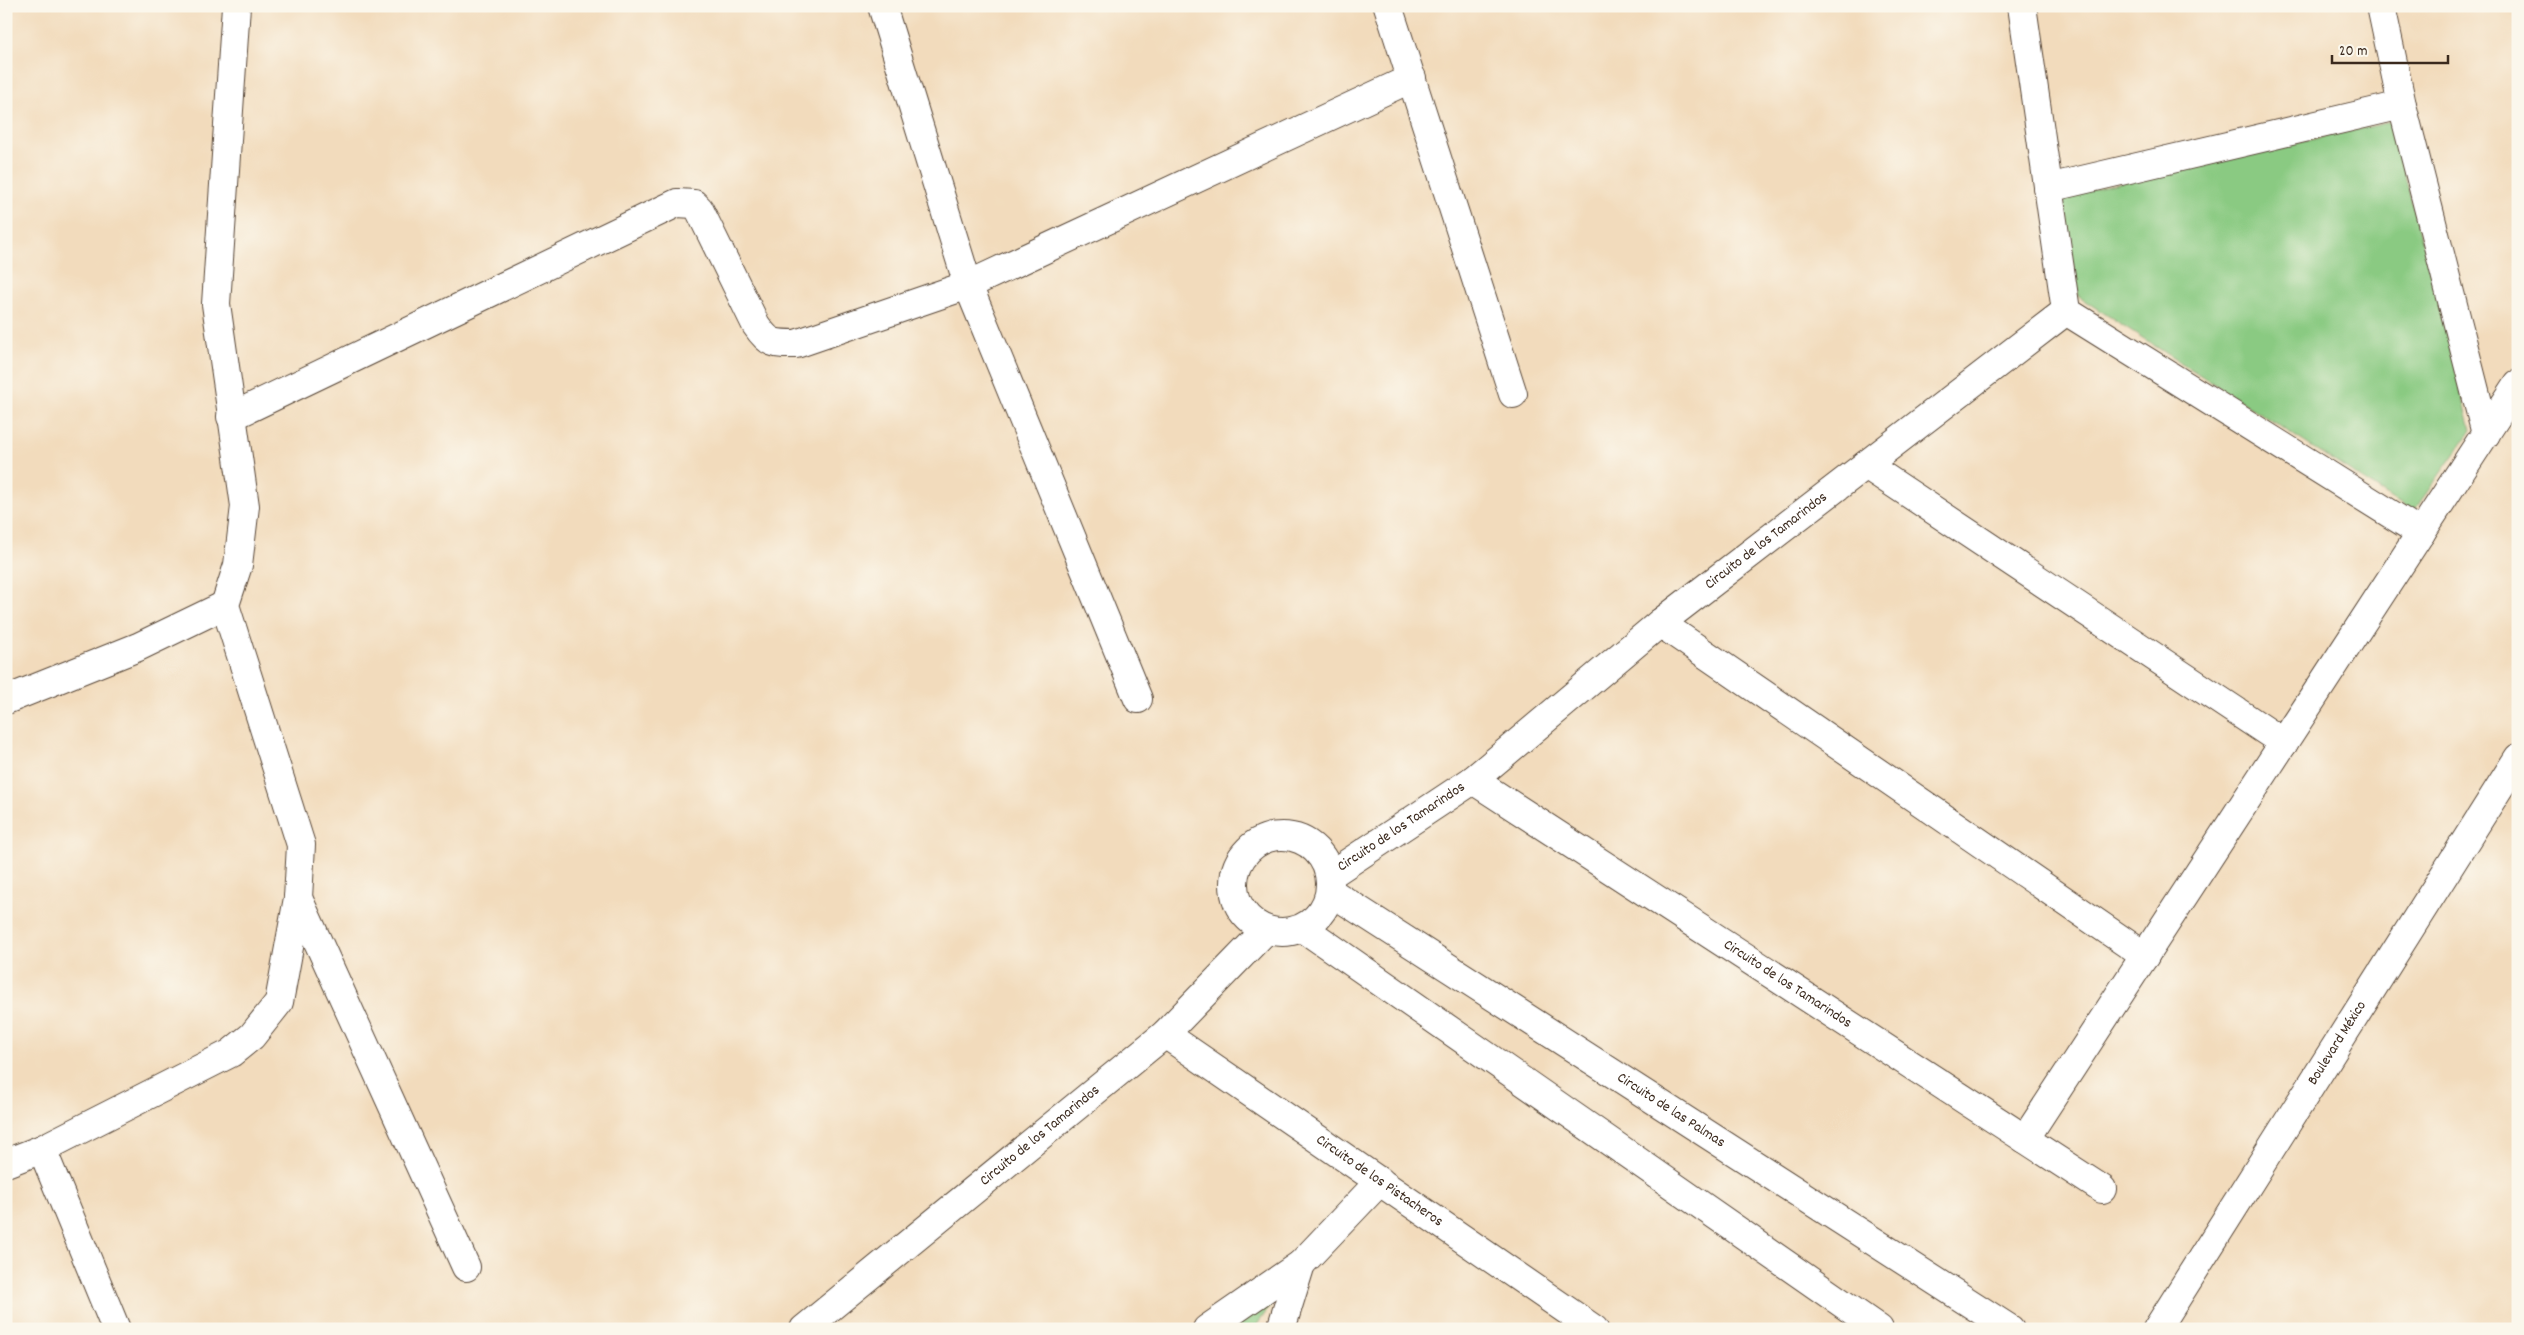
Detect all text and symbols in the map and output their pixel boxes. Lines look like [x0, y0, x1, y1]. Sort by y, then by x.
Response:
scale bar [2332, 32, 2448, 64]
text: 20 m [2339, 41, 2367, 63]
street label: Circuito de los Tamarindos [1700, 487, 1832, 596]
street label: Circuito de los Tamarindos [1333, 777, 1470, 878]
street label: Circuito de los Tamarindos [1719, 934, 1856, 1034]
street label: Boulevard México [2303, 997, 2373, 1090]
street label: Circuito de las Palmas [1612, 1067, 1729, 1154]
street label: Circuito de los Tamarindos [975, 1080, 1105, 1192]
street label: Circuito de los Pistacheros [1311, 1130, 1447, 1233]

